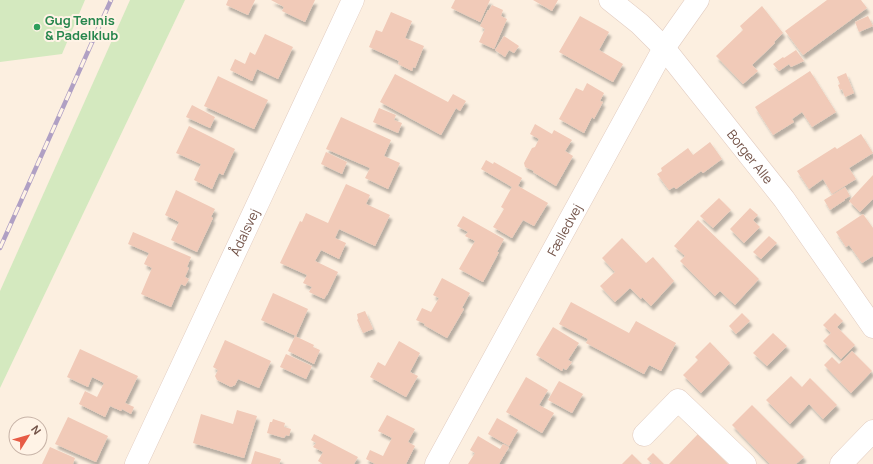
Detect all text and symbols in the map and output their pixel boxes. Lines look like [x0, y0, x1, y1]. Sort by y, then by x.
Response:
place label: Gug Tennis & Padelklub [45, 11, 118, 44]
marker: Gug Tennis & Padelklub [32, 22, 42, 32]
street label: Borger Alle [723, 126, 778, 188]
street label: Fælledvej [543, 200, 586, 259]
street label: Ådalsvej [226, 206, 263, 259]
north arrow [8, 416, 48, 456]
text: N [28, 422, 45, 437]

